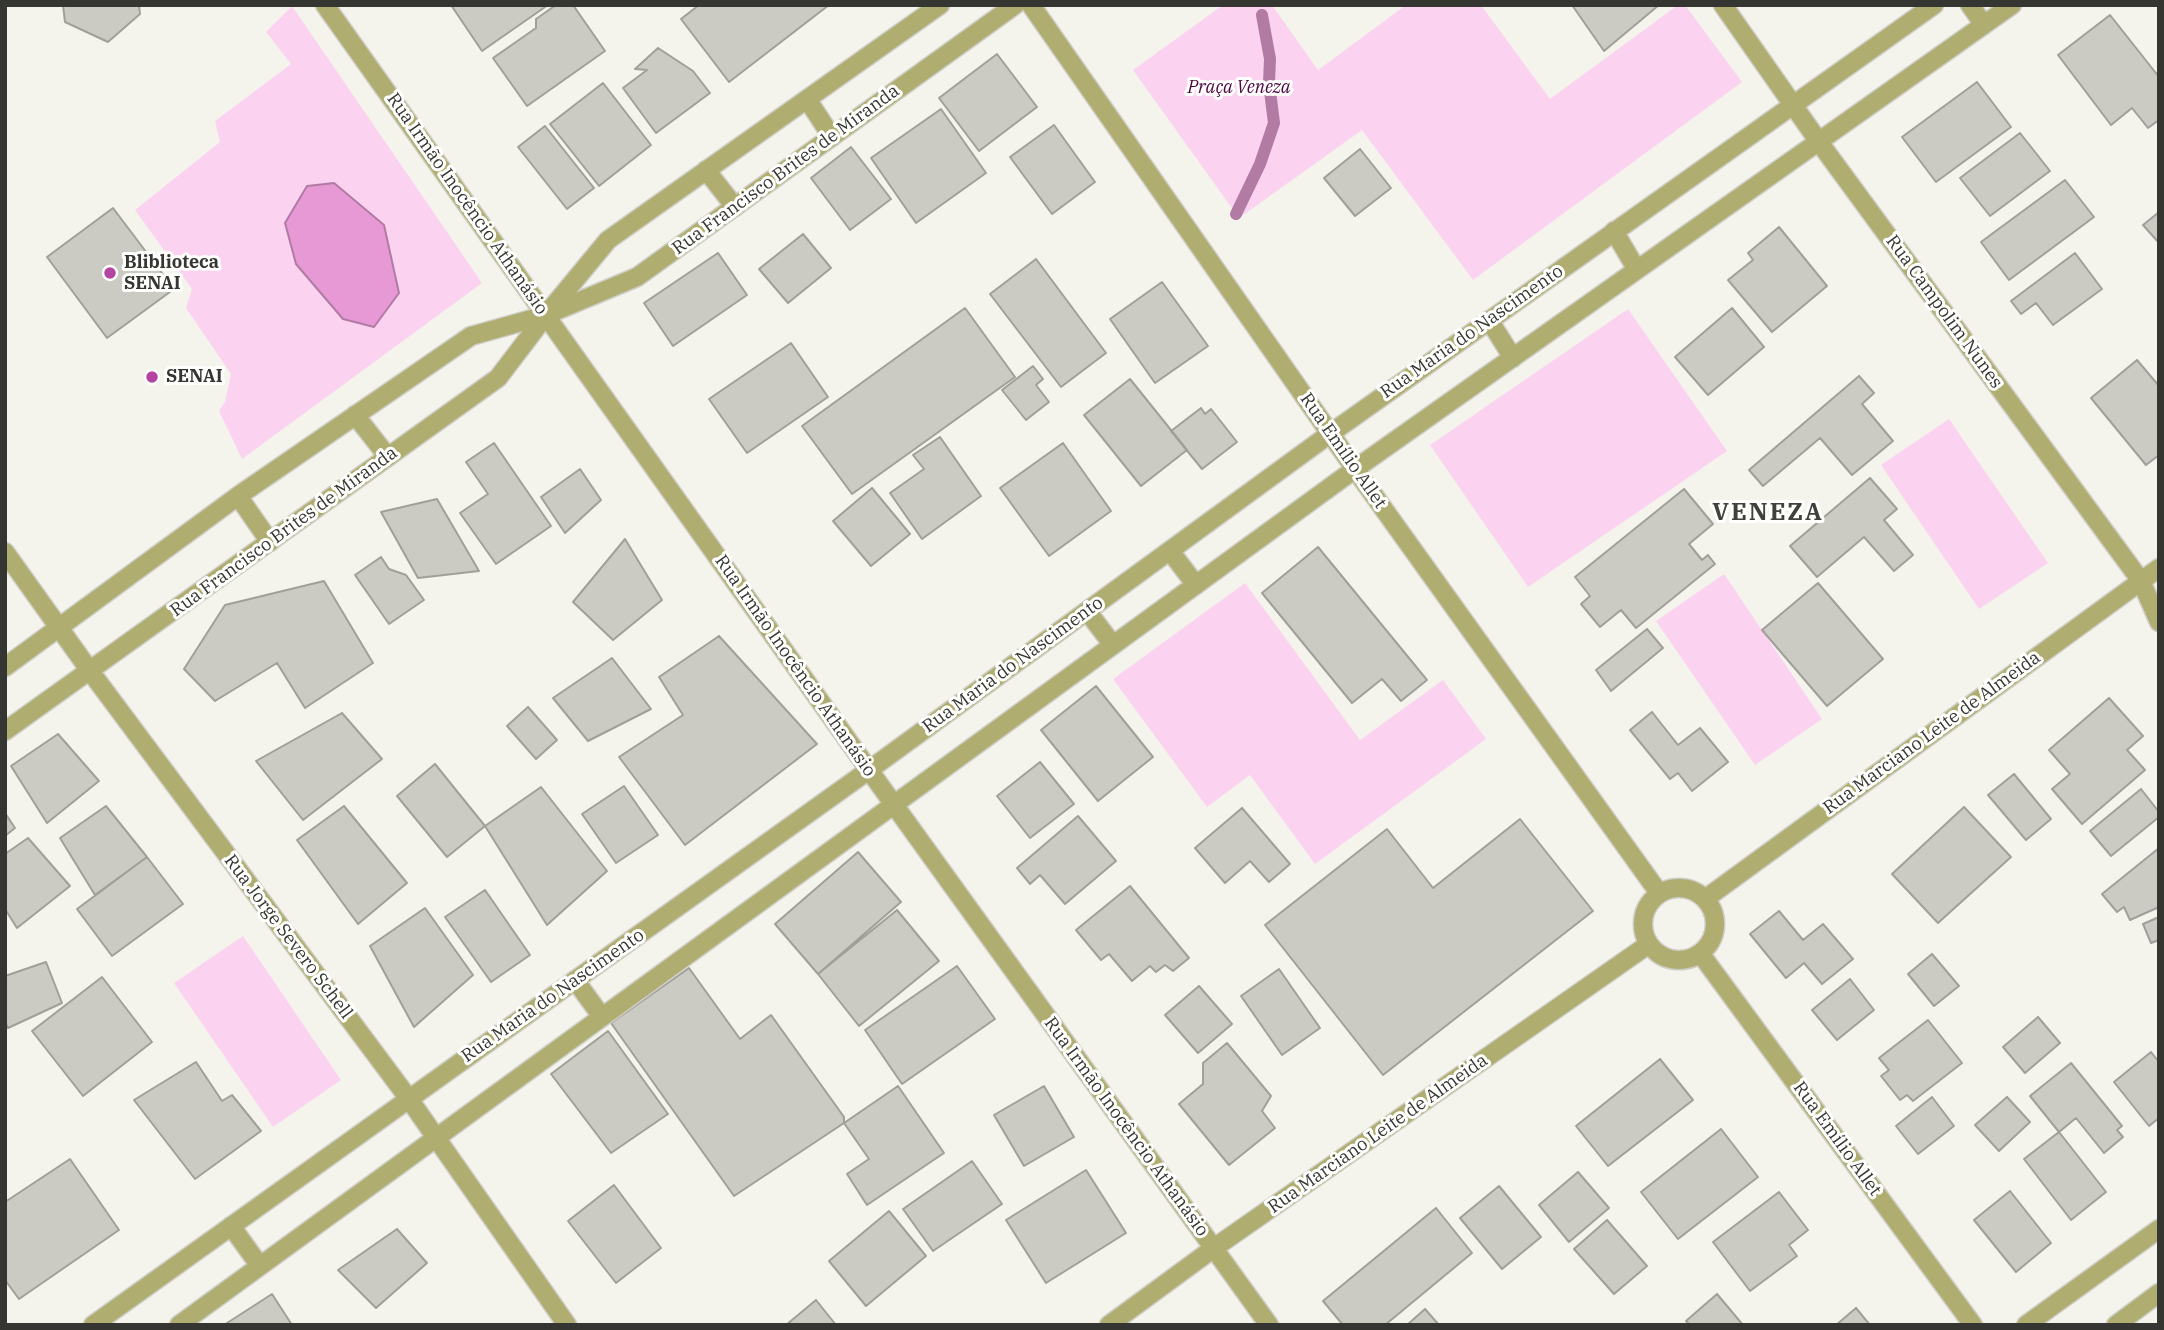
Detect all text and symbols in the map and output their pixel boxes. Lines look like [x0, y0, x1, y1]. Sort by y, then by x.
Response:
park label: Praça Veneza [1187, 77, 1291, 99]
street label: Rua Francisco Brites de Miranda [668, 80, 904, 260]
street label: Rua Irmão Inocêncio Athanásio [382, 89, 552, 319]
street label: Rua Campolim Nunes [1881, 231, 2007, 393]
place label: Bliblioteca SENAI [124, 252, 219, 294]
street label: Rua Maria do Nascimento [1377, 261, 1567, 403]
marker: Bliblioteca SENAI [102, 265, 118, 281]
place label: SENAI [166, 366, 223, 388]
marker: SENAI [144, 369, 160, 385]
street label: Rua Emílio Allet [1295, 389, 1391, 513]
street label: Rua Francisco Brites de Miranda [166, 442, 402, 622]
district label: VENEZA [1713, 499, 1823, 527]
street label: Rua Irmão Inocêncio Athanásio [710, 551, 880, 781]
street label: Rua Maria do Nascimento [919, 592, 1107, 738]
street label: Rua Marciano Leite de Almeida [1819, 647, 2045, 819]
street label: Rua Jorge Severo Schell [219, 851, 357, 1023]
street label: Rua Maria do Nascimento [458, 925, 648, 1067]
street label: Rua Irmão Inocêncio Athanásio [1039, 1013, 1213, 1241]
street label: Rua Marciano Leite de Almeida [1264, 1050, 1492, 1218]
street label: Rua Emílio Allet [1788, 1078, 1886, 1200]

